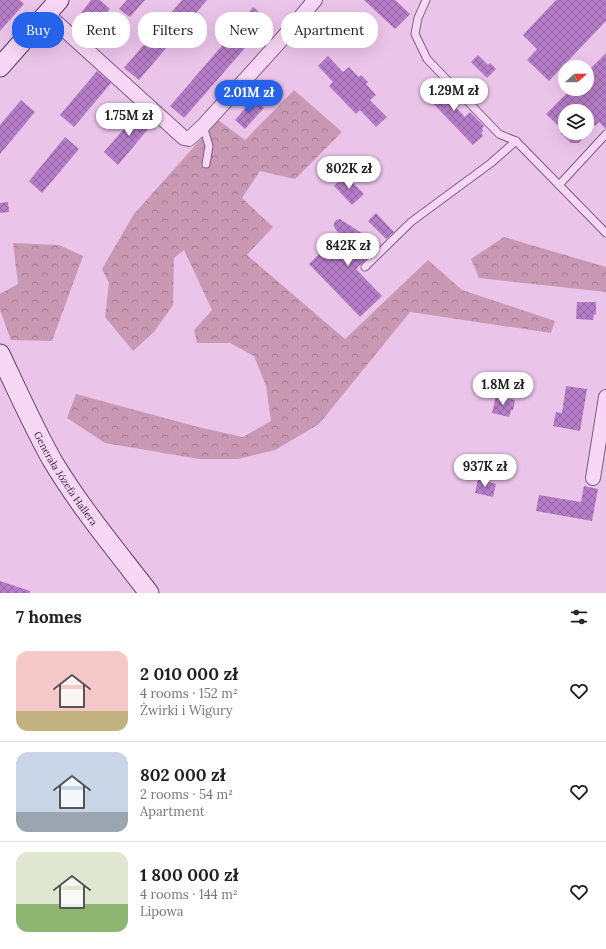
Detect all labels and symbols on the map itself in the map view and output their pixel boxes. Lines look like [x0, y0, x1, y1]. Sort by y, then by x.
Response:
north arrow [558, 60, 594, 96]
pin: 1.29M zł [413, 78, 495, 112]
pin: 2.01M zł [208, 80, 290, 114]
pin: 1.75M zł [88, 103, 170, 137]
pin: 802K zł [312, 156, 386, 190]
pin: 842K zł [311, 233, 385, 267]
pin: 1.8M zł [466, 372, 540, 406]
street label: Generała Józefa Hallera [31, 429, 100, 528]
pin: 937K zł [448, 454, 522, 488]

